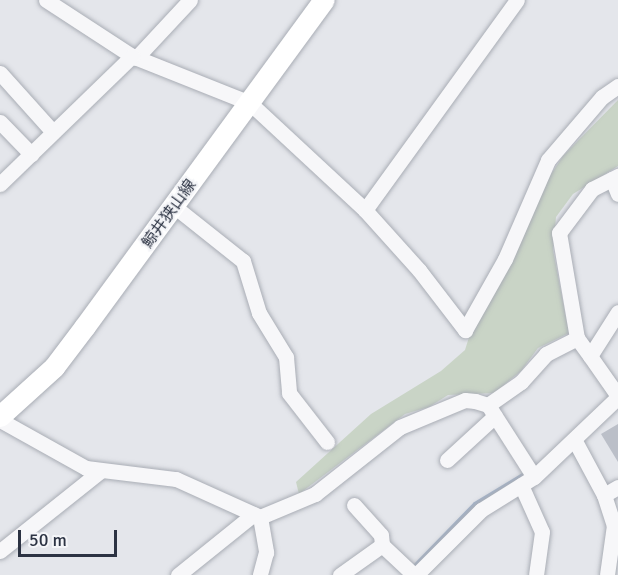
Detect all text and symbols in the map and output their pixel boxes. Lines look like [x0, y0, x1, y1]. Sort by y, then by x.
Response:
street label: 鯨井狭山線 [138, 176, 200, 252]
scale bar [21, 518, 120, 556]
text: 50 m [29, 529, 67, 551]

